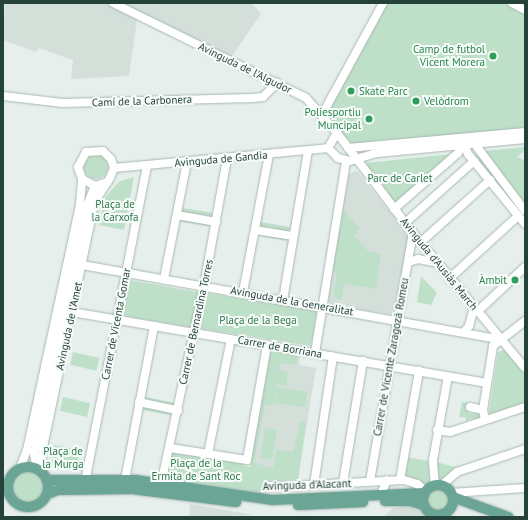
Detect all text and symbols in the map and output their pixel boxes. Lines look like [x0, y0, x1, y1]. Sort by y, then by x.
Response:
street label: Avinguda de l'Algudor [196, 40, 294, 96]
place label: Camp de futbol Vicent Morera [413, 43, 485, 69]
marker: Camp de futbol Vicent Morera [488, 51, 498, 61]
place label: Skate Parc [359, 84, 408, 98]
marker: Skate Parc [346, 86, 356, 96]
street label: Camí de la Carbonera [92, 93, 192, 109]
place label: Velòdrom [424, 94, 469, 108]
marker: Velòdrom [411, 96, 421, 106]
place label: Poliesportiu Muncipal [304, 106, 361, 132]
marker: Poliesportiu Muncipal [364, 114, 374, 124]
street label: Avinguda de Gandia [174, 148, 268, 170]
park label: Parc de Carlet [367, 171, 433, 185]
park label: Plaça de la Carxofa [91, 198, 139, 224]
street label: Avinguda d'Ausiàs March [398, 215, 480, 313]
street label: Carrer de Bernardina Torres [176, 258, 216, 386]
street label: Carrer de Vicenta Gomar [99, 267, 133, 381]
place label: Àmbit [479, 273, 507, 287]
marker: Àmbit [510, 275, 520, 285]
street label: Carrer de Vicente Zaragozá Romeu [371, 277, 411, 437]
street label: Avinguda de l'Amet [53, 281, 85, 371]
street label: Avinguda de la Generalitat [229, 284, 355, 318]
park label: Plaça de la Bega [219, 313, 297, 327]
street label: Carrer de Borriana [237, 333, 323, 361]
park label: Plaça de la Murga [42, 445, 84, 471]
park label: Plaça de la Ermita de Sant Roc [152, 457, 240, 483]
street label: Avinguda d'Alacant [262, 477, 352, 493]

